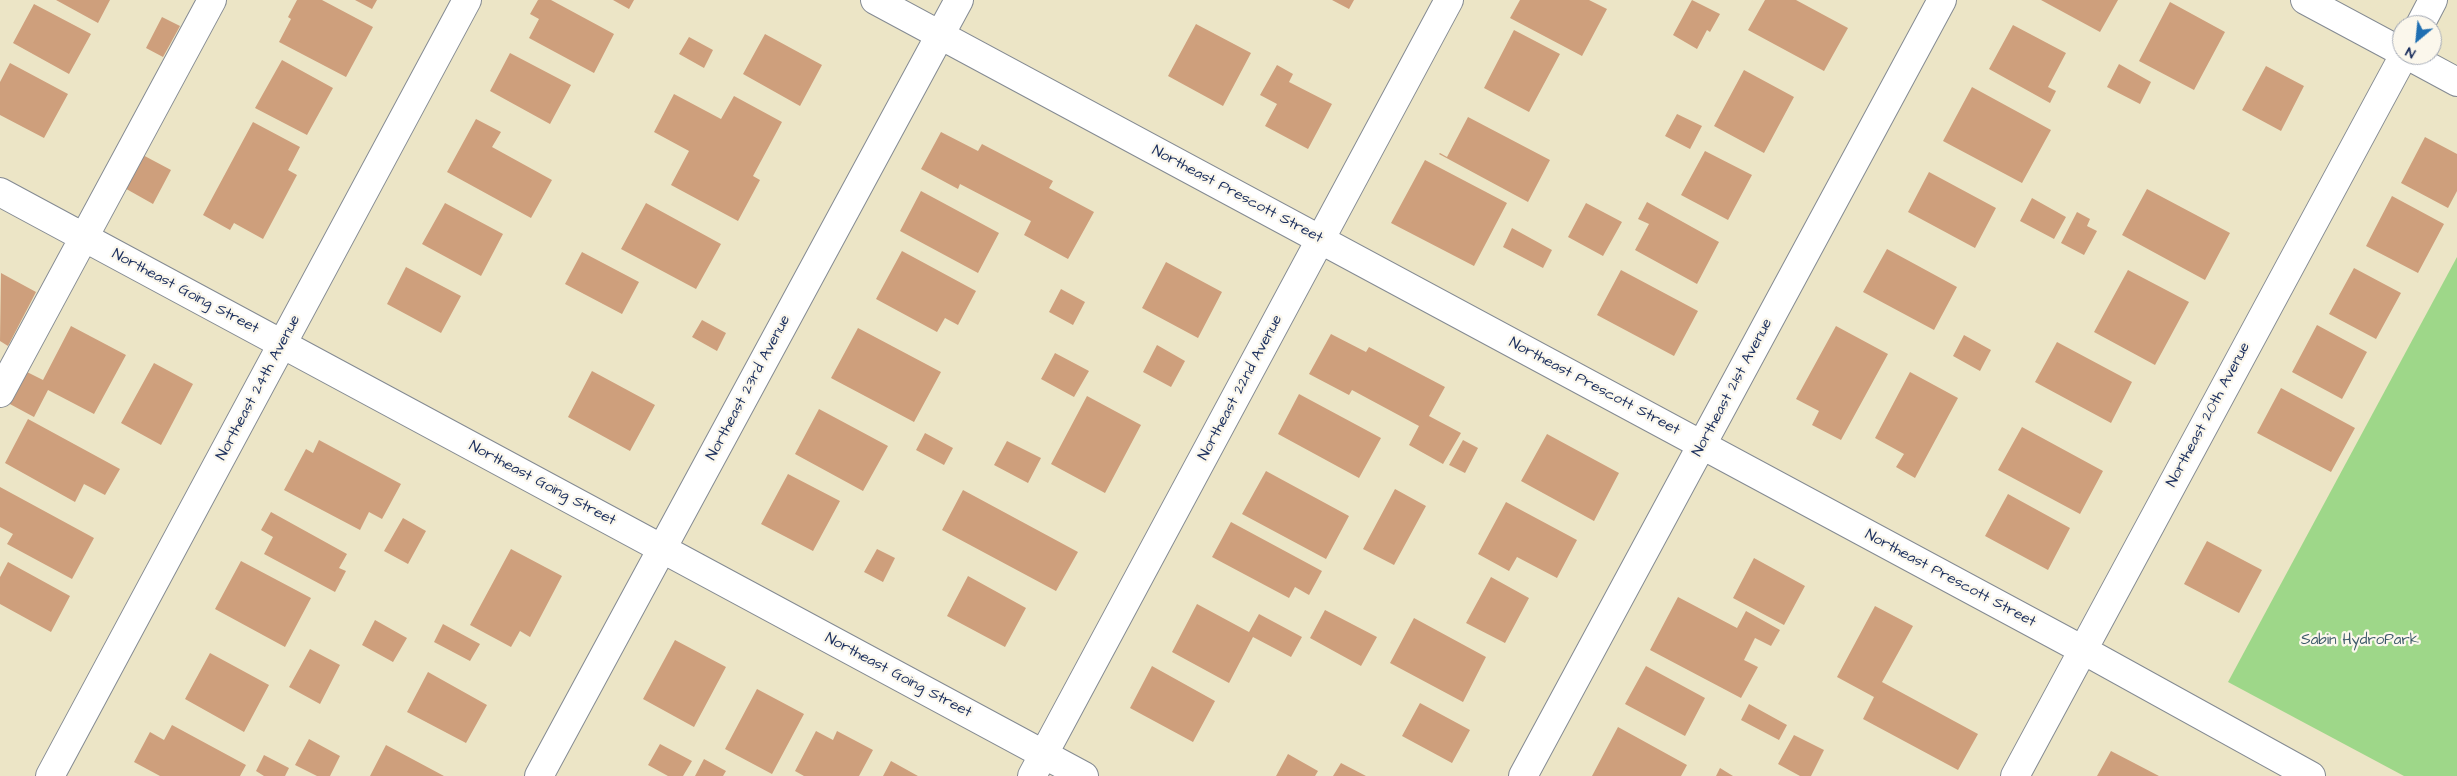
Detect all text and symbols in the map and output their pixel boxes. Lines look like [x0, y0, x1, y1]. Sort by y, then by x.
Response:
north arrow [2392, 15, 2442, 65]
text: N [2402, 41, 2419, 63]
street label: Northeast Prescott Street [1149, 142, 1325, 248]
street label: Northeast Going Street [109, 246, 261, 338]
street label: Northeast 24th Avenue [213, 312, 305, 464]
street label: Northeast 23rd Avenue [703, 312, 795, 464]
street label: Northeast 22nd Avenue [1195, 312, 1287, 464]
street label: Northeast 21st Avenue [1689, 316, 1777, 460]
street label: Northeast Prescott Street [1506, 334, 1682, 440]
street label: Northeast 20th Avenue [2163, 340, 2255, 490]
street label: Northeast Going Street [466, 438, 618, 530]
street label: Northeast Prescott Street [1862, 526, 2038, 632]
street label: Northeast Going Street [822, 630, 974, 722]
park label: Sabin HydroPark [2301, 632, 2419, 650]

